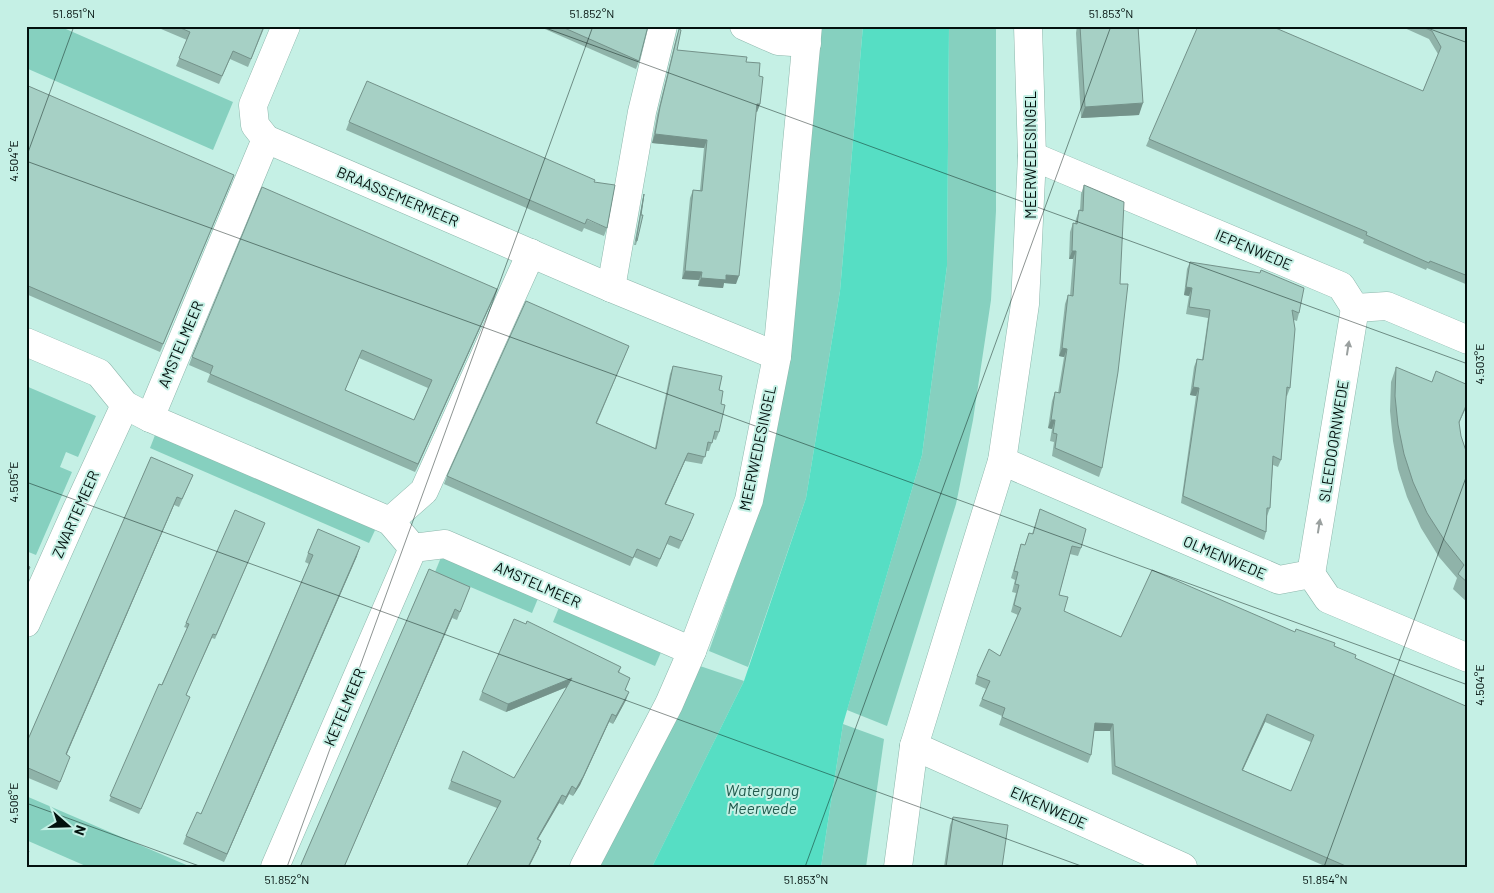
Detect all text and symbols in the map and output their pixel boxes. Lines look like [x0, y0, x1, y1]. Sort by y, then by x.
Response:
text: 51.851°N [53, 6, 95, 20]
text: 51.852°N [570, 6, 614, 20]
text: 51.853°N [1089, 6, 1133, 20]
street label: MEERWEDESINGEL [1021, 91, 1039, 219]
text: 4.504°E [6, 140, 20, 182]
street label: BRAASSEMERMEER [334, 162, 462, 230]
street label: IEPENWEDE [1213, 225, 1295, 273]
street label: AMSTELMEER [154, 298, 206, 390]
one-way arrow [1345, 340, 1353, 356]
text: 4.503°E [1472, 344, 1486, 384]
street label: SLEEDOORNWEDE [1314, 379, 1352, 503]
street label: MEERWEDESINGEL [735, 384, 779, 512]
text: 4.505°E [6, 462, 20, 502]
street label: ZWARTEMEER [48, 467, 102, 561]
one-way arrow [1316, 517, 1324, 533]
street label: OLMENWEDE [1181, 531, 1269, 583]
street label: AMSTELMEER [492, 557, 584, 611]
text: 4.504°E [1472, 664, 1486, 706]
street label: KETELMEER [320, 666, 368, 748]
water label: Watergang Meerwede [725, 780, 799, 817]
street label: EIKENWEDE [1008, 782, 1090, 832]
text: 4.506°E [6, 783, 20, 823]
north arrow [42, 800, 92, 850]
text: N [71, 823, 90, 838]
text: 51.852°N [265, 872, 309, 886]
text: 51.853°N [784, 872, 828, 886]
text: 51.854°N [1302, 872, 1348, 886]

